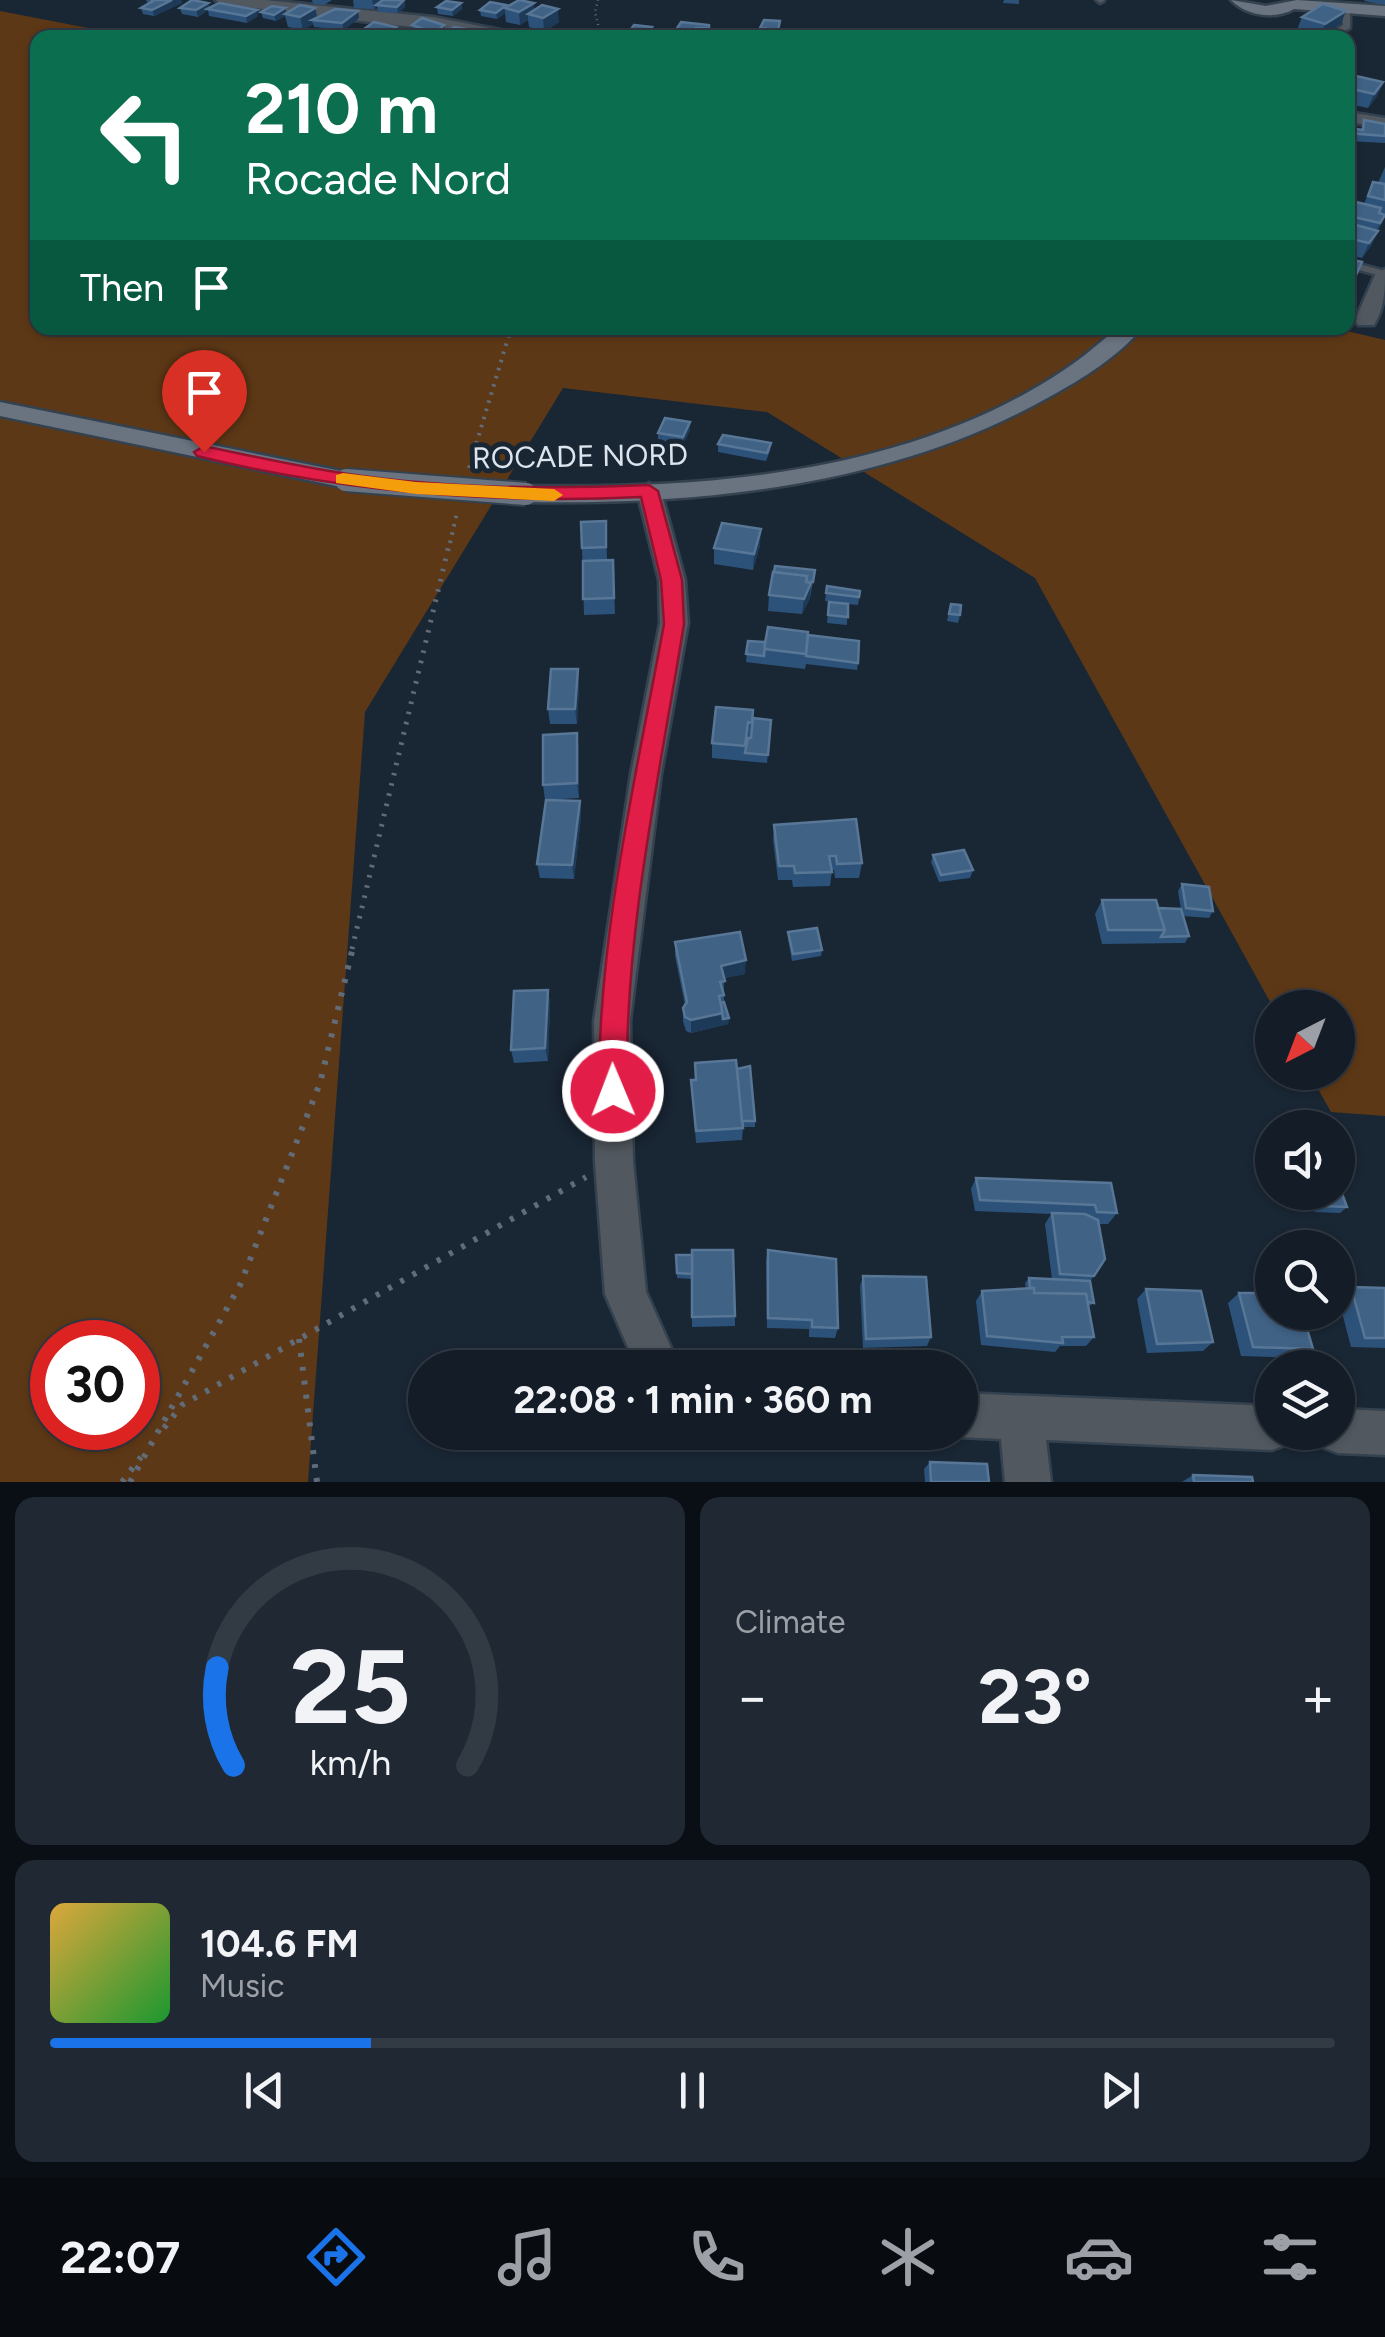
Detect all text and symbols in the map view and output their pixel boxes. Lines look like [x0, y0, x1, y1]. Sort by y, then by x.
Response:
text: 210 m [245, 66, 438, 151]
icon: left [80, 70, 210, 200]
text: Rocade Nord [245, 151, 511, 205]
icon: arrive [184, 260, 239, 315]
text: Then [80, 265, 164, 311]
pin [162, 350, 247, 453]
icon: arrive [177, 365, 232, 420]
street label: ROCADE NORD [472, 436, 688, 476]
north arrow [1255, 990, 1355, 1090]
map controls [1255, 990, 1355, 1450]
position arrow [561, 1039, 665, 1143]
button: sound [1255, 1110, 1355, 1210]
button: search [1255, 1230, 1355, 1330]
speed limit sign: 30 [30, 1320, 160, 1450]
button: layers [1255, 1350, 1355, 1450]
text: 22:08 · 1 min · 360 m [514, 1377, 873, 1423]
text: Climate [735, 1603, 846, 1641]
text: 25 [290, 1624, 410, 1749]
text: 23° [978, 1652, 1092, 1742]
text: − [735, 1664, 769, 1730]
text: + [1301, 1664, 1335, 1730]
text: km/h [309, 1741, 391, 1784]
text: 104.6 FM [200, 1921, 359, 1967]
text: Music [200, 1967, 285, 2005]
icon: previous [237, 2063, 292, 2118]
icon: pause [665, 2063, 720, 2118]
icon: next [1093, 2063, 1148, 2118]
icon: directions [301, 2222, 371, 2292]
icon: music [492, 2222, 562, 2292]
icon: phone [682, 2222, 752, 2292]
icon: climate [873, 2222, 943, 2292]
icon: car [1064, 2222, 1134, 2292]
icon: filters [1255, 2222, 1325, 2292]
text: 22:07 [60, 2230, 180, 2284]

